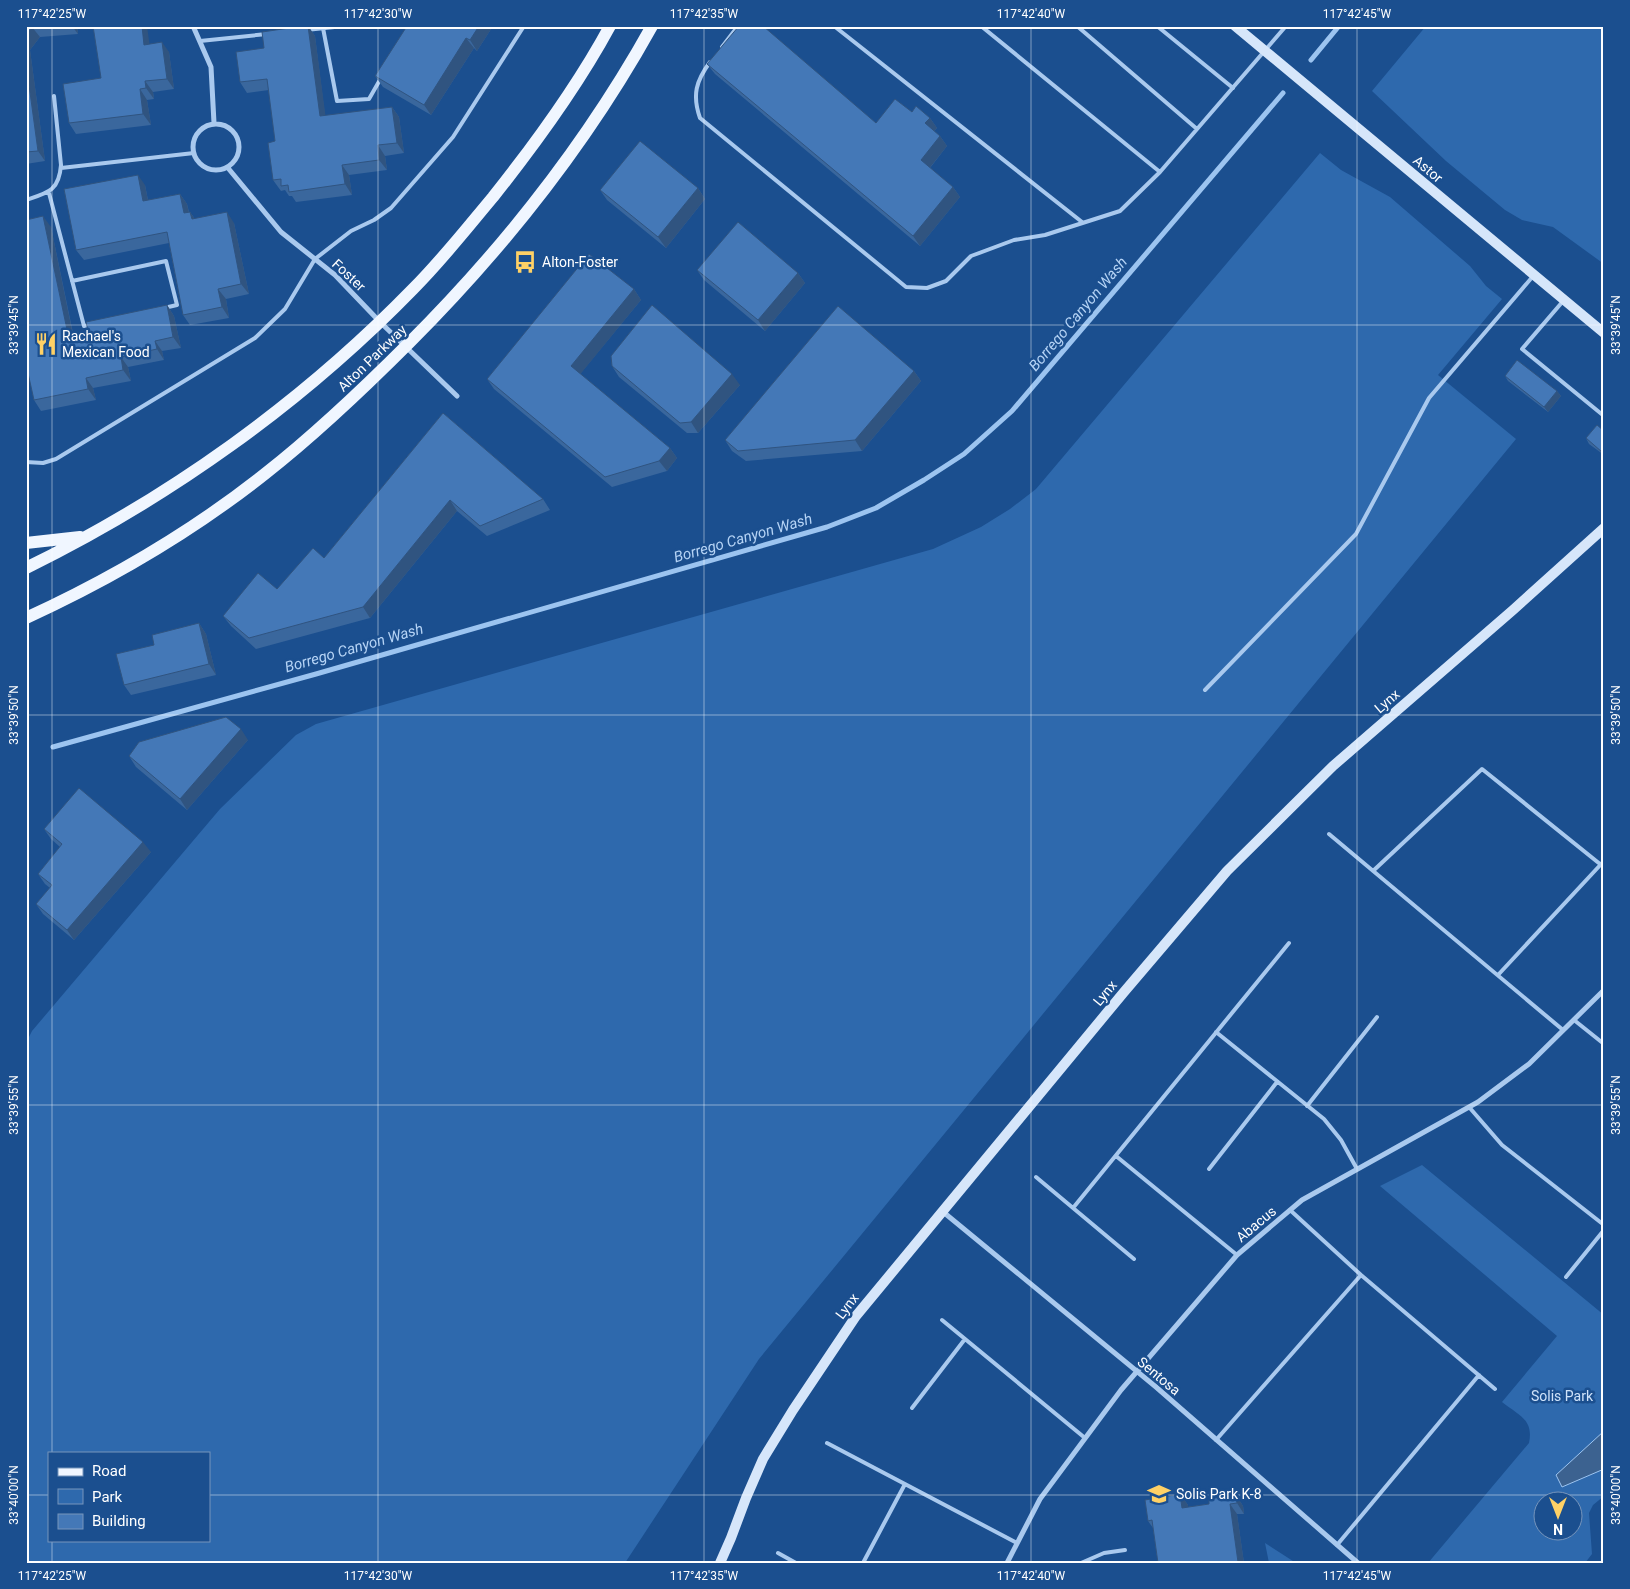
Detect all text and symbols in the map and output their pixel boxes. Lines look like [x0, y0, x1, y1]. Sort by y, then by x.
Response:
text: 117°42'25"W [18, 7, 86, 21]
text: 117°42'30"W [344, 7, 412, 21]
text: 117°42'35"W [670, 7, 738, 21]
text: 117°42'40"W [997, 7, 1065, 21]
text: 117°42'45"W [1323, 7, 1391, 21]
street label: Astor [1410, 152, 1446, 186]
bus stop icon: Alton-Foster [512, 249, 538, 275]
water label: Borrego Canyon Wash [1025, 253, 1131, 375]
place label: Alton-Foster [542, 254, 618, 270]
street label: Foster [329, 256, 369, 295]
text: 33°39'45"N [7, 295, 21, 355]
text: 33°39'45"N [1609, 295, 1623, 355]
street label: Alton Parkway [334, 321, 410, 395]
place label: Rachael's Mexican Food [62, 328, 150, 360]
restaurant icon: Rachael's Mexican Food [33, 331, 59, 357]
water label: Borrego Canyon Wash [672, 510, 814, 566]
water label: Borrego Canyon Wash [283, 620, 425, 676]
text: 33°39'50"N [7, 685, 21, 745]
text: 33°39'50"N [1609, 685, 1623, 745]
street label: Lynx [1371, 686, 1403, 716]
street label: Lynx [1090, 977, 1120, 1009]
text: 33°39'55"N [7, 1075, 21, 1135]
text: 33°39'55"N [1609, 1075, 1623, 1135]
street label: Abacus [1233, 1203, 1279, 1245]
street label: Lynx [832, 1290, 862, 1322]
street label: Sentosa [1134, 1354, 1184, 1398]
park label: Solis Park [1531, 1388, 1594, 1404]
legend [48, 1452, 210, 1542]
text: Road [92, 1462, 126, 1480]
text: 33°40'00"N [7, 1465, 21, 1525]
text: 33°40'00"N [1609, 1465, 1623, 1525]
school or university icon: Solis Park K-8 [1146, 1481, 1172, 1507]
place label: Solis Park K-8 [1176, 1486, 1262, 1502]
text: Park [92, 1488, 123, 1506]
north arrow [1532, 1492, 1582, 1542]
text: Building [92, 1512, 146, 1530]
text: N [1553, 1521, 1563, 1537]
text: 117°42'25"W [18, 1569, 86, 1583]
text: 117°42'30"W [344, 1569, 412, 1583]
text: 117°42'35"W [670, 1569, 738, 1583]
text: 117°42'40"W [997, 1569, 1065, 1583]
text: 117°42'45"W [1323, 1569, 1391, 1583]

